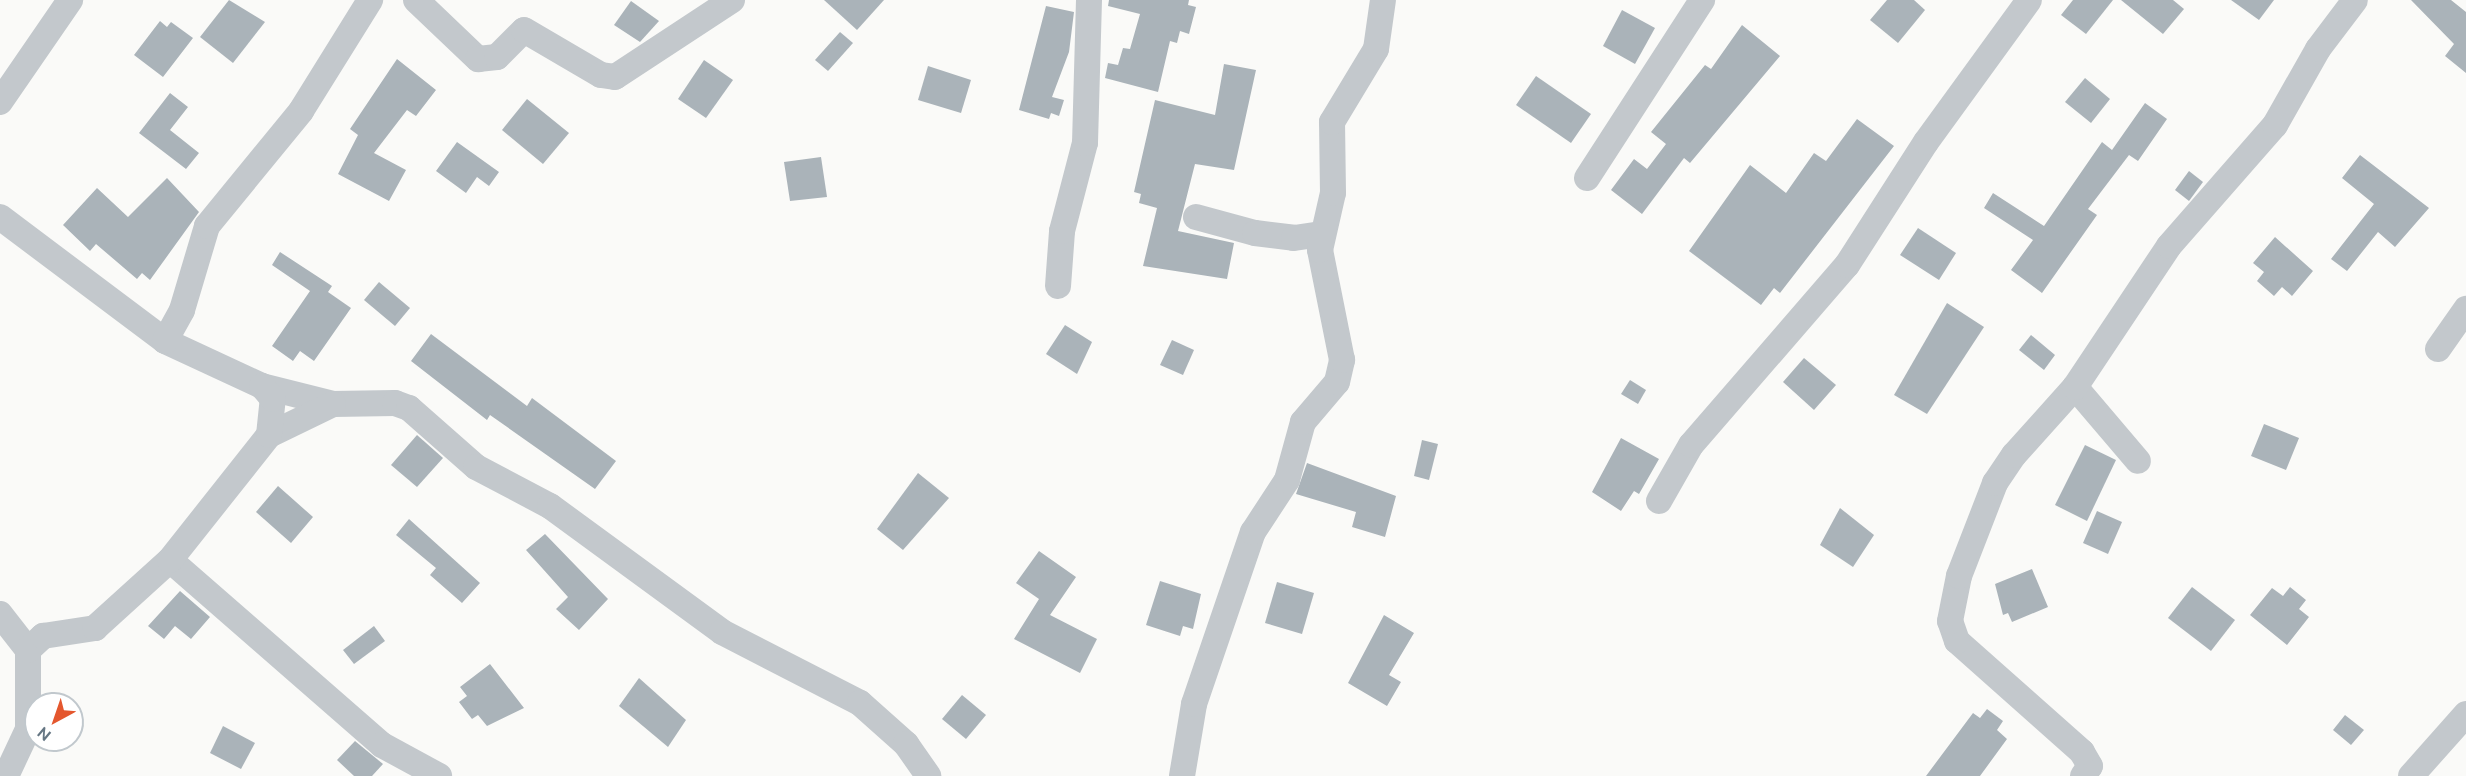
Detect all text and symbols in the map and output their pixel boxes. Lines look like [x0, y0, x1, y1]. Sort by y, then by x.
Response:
north arrow [24, 692, 84, 752]
text: N [33, 724, 54, 745]

